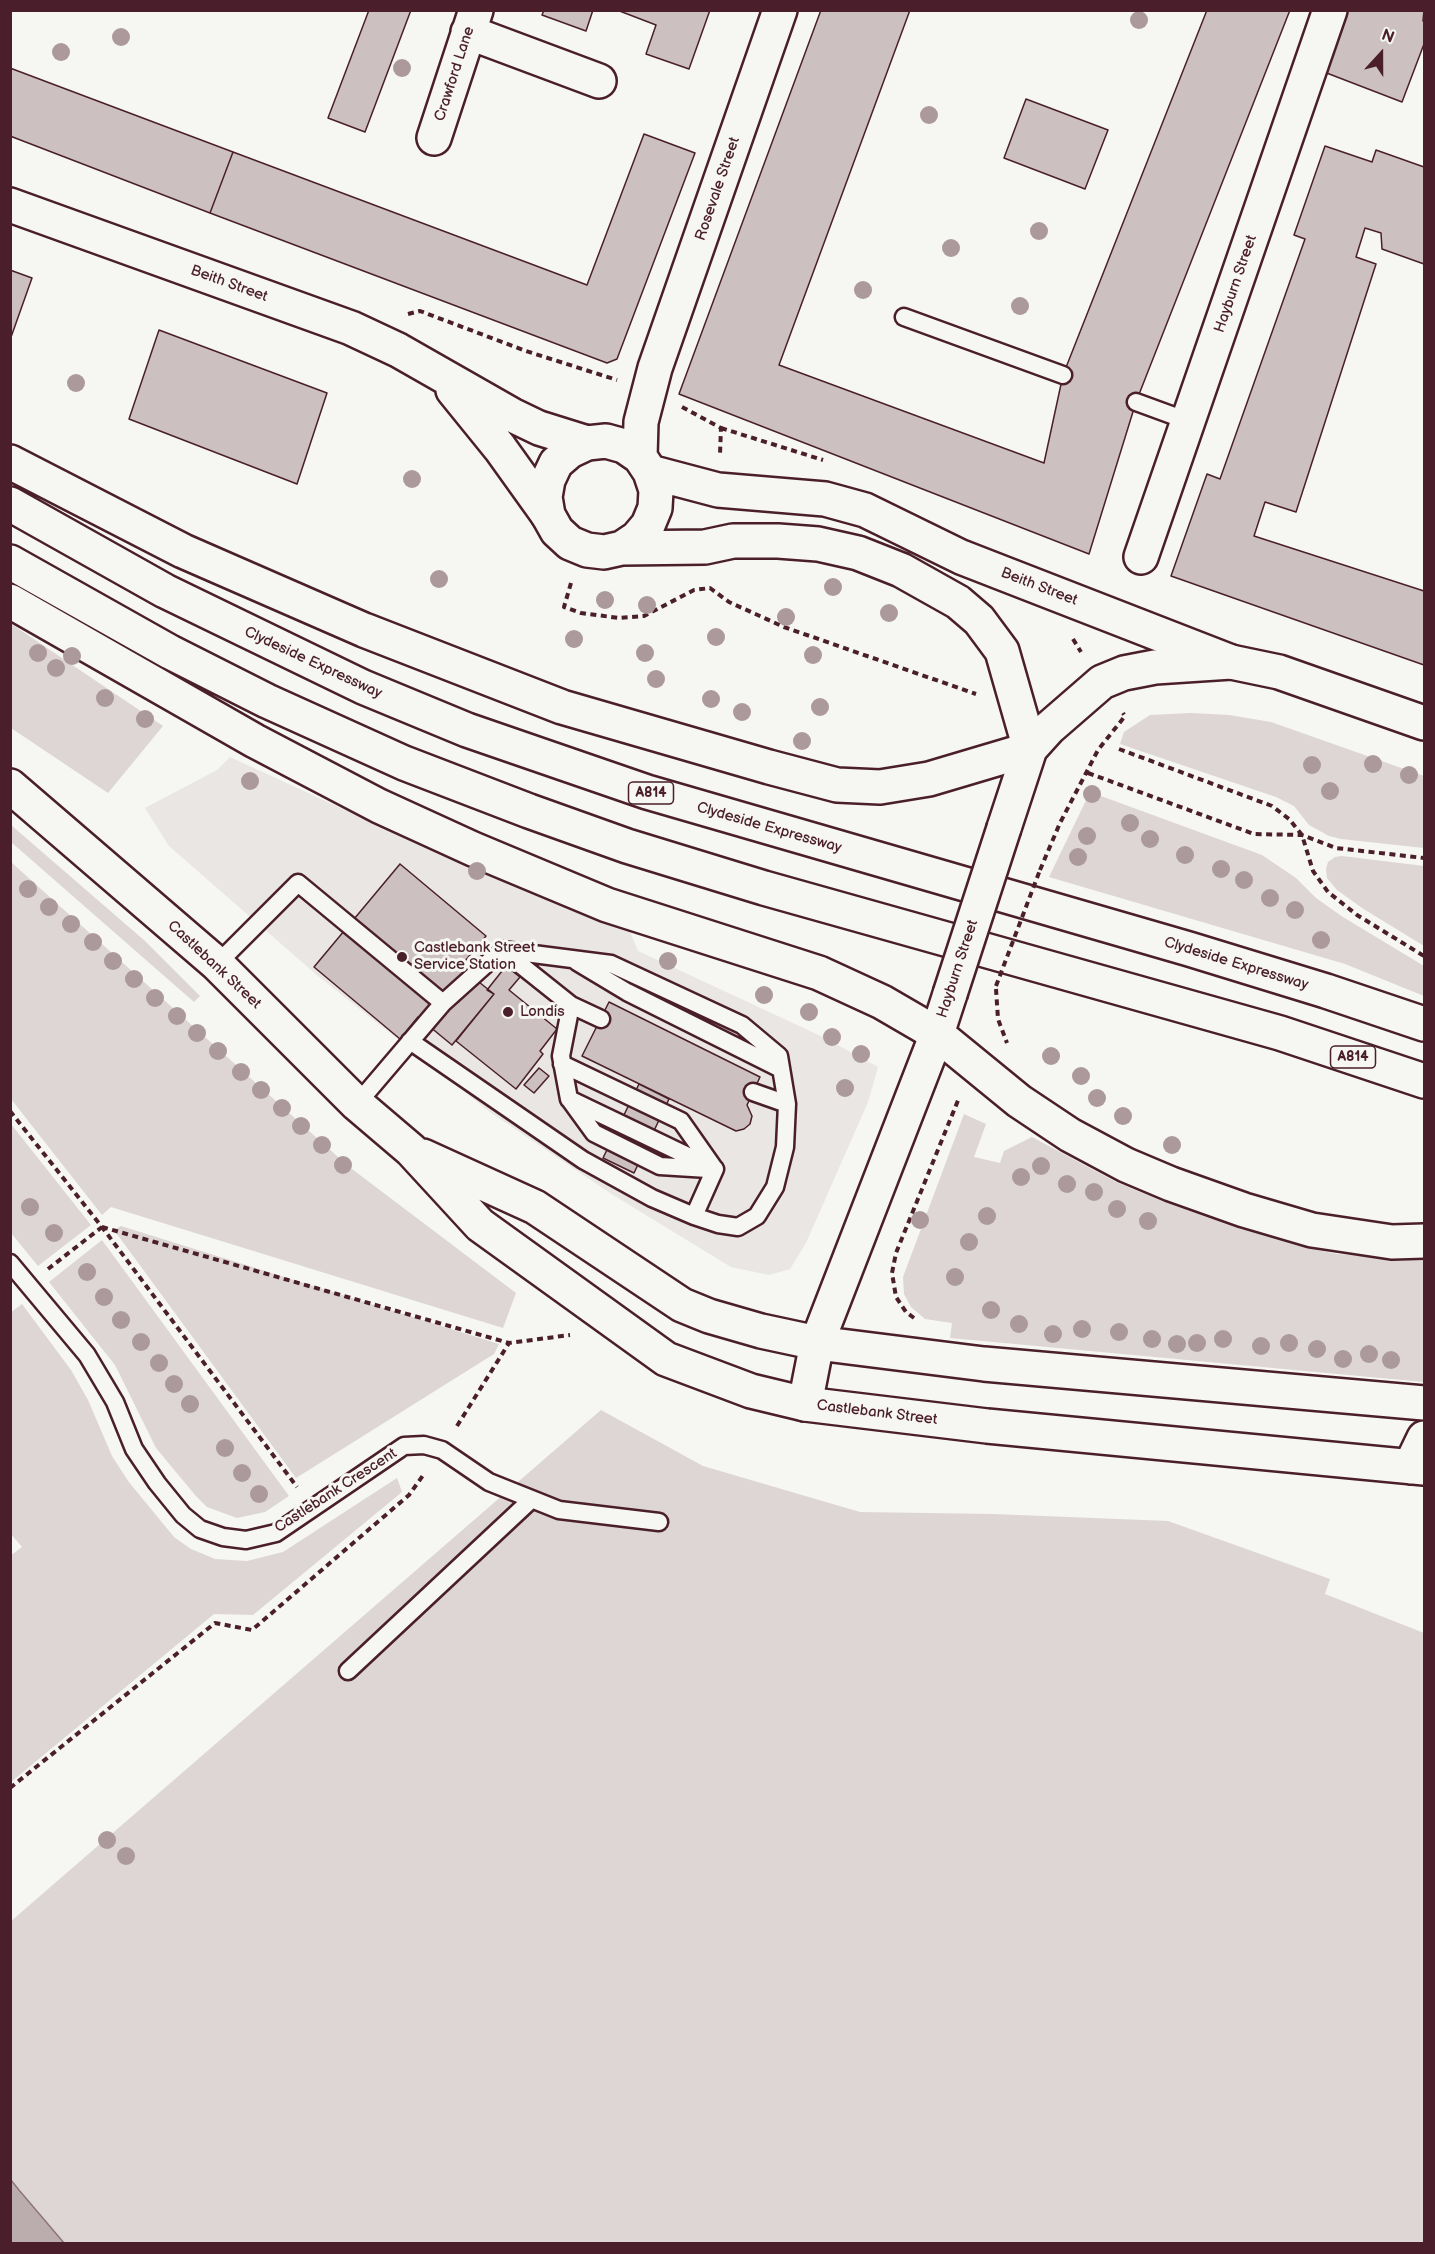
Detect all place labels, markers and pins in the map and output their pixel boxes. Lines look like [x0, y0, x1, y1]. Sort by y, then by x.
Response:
place label: Castlebank Street Service Station [414, 939, 535, 974]
marker: Castlebank Street Service Station [395, 950, 409, 964]
place label: Londis [520, 1003, 565, 1021]
marker: Londis [501, 1005, 515, 1019]

